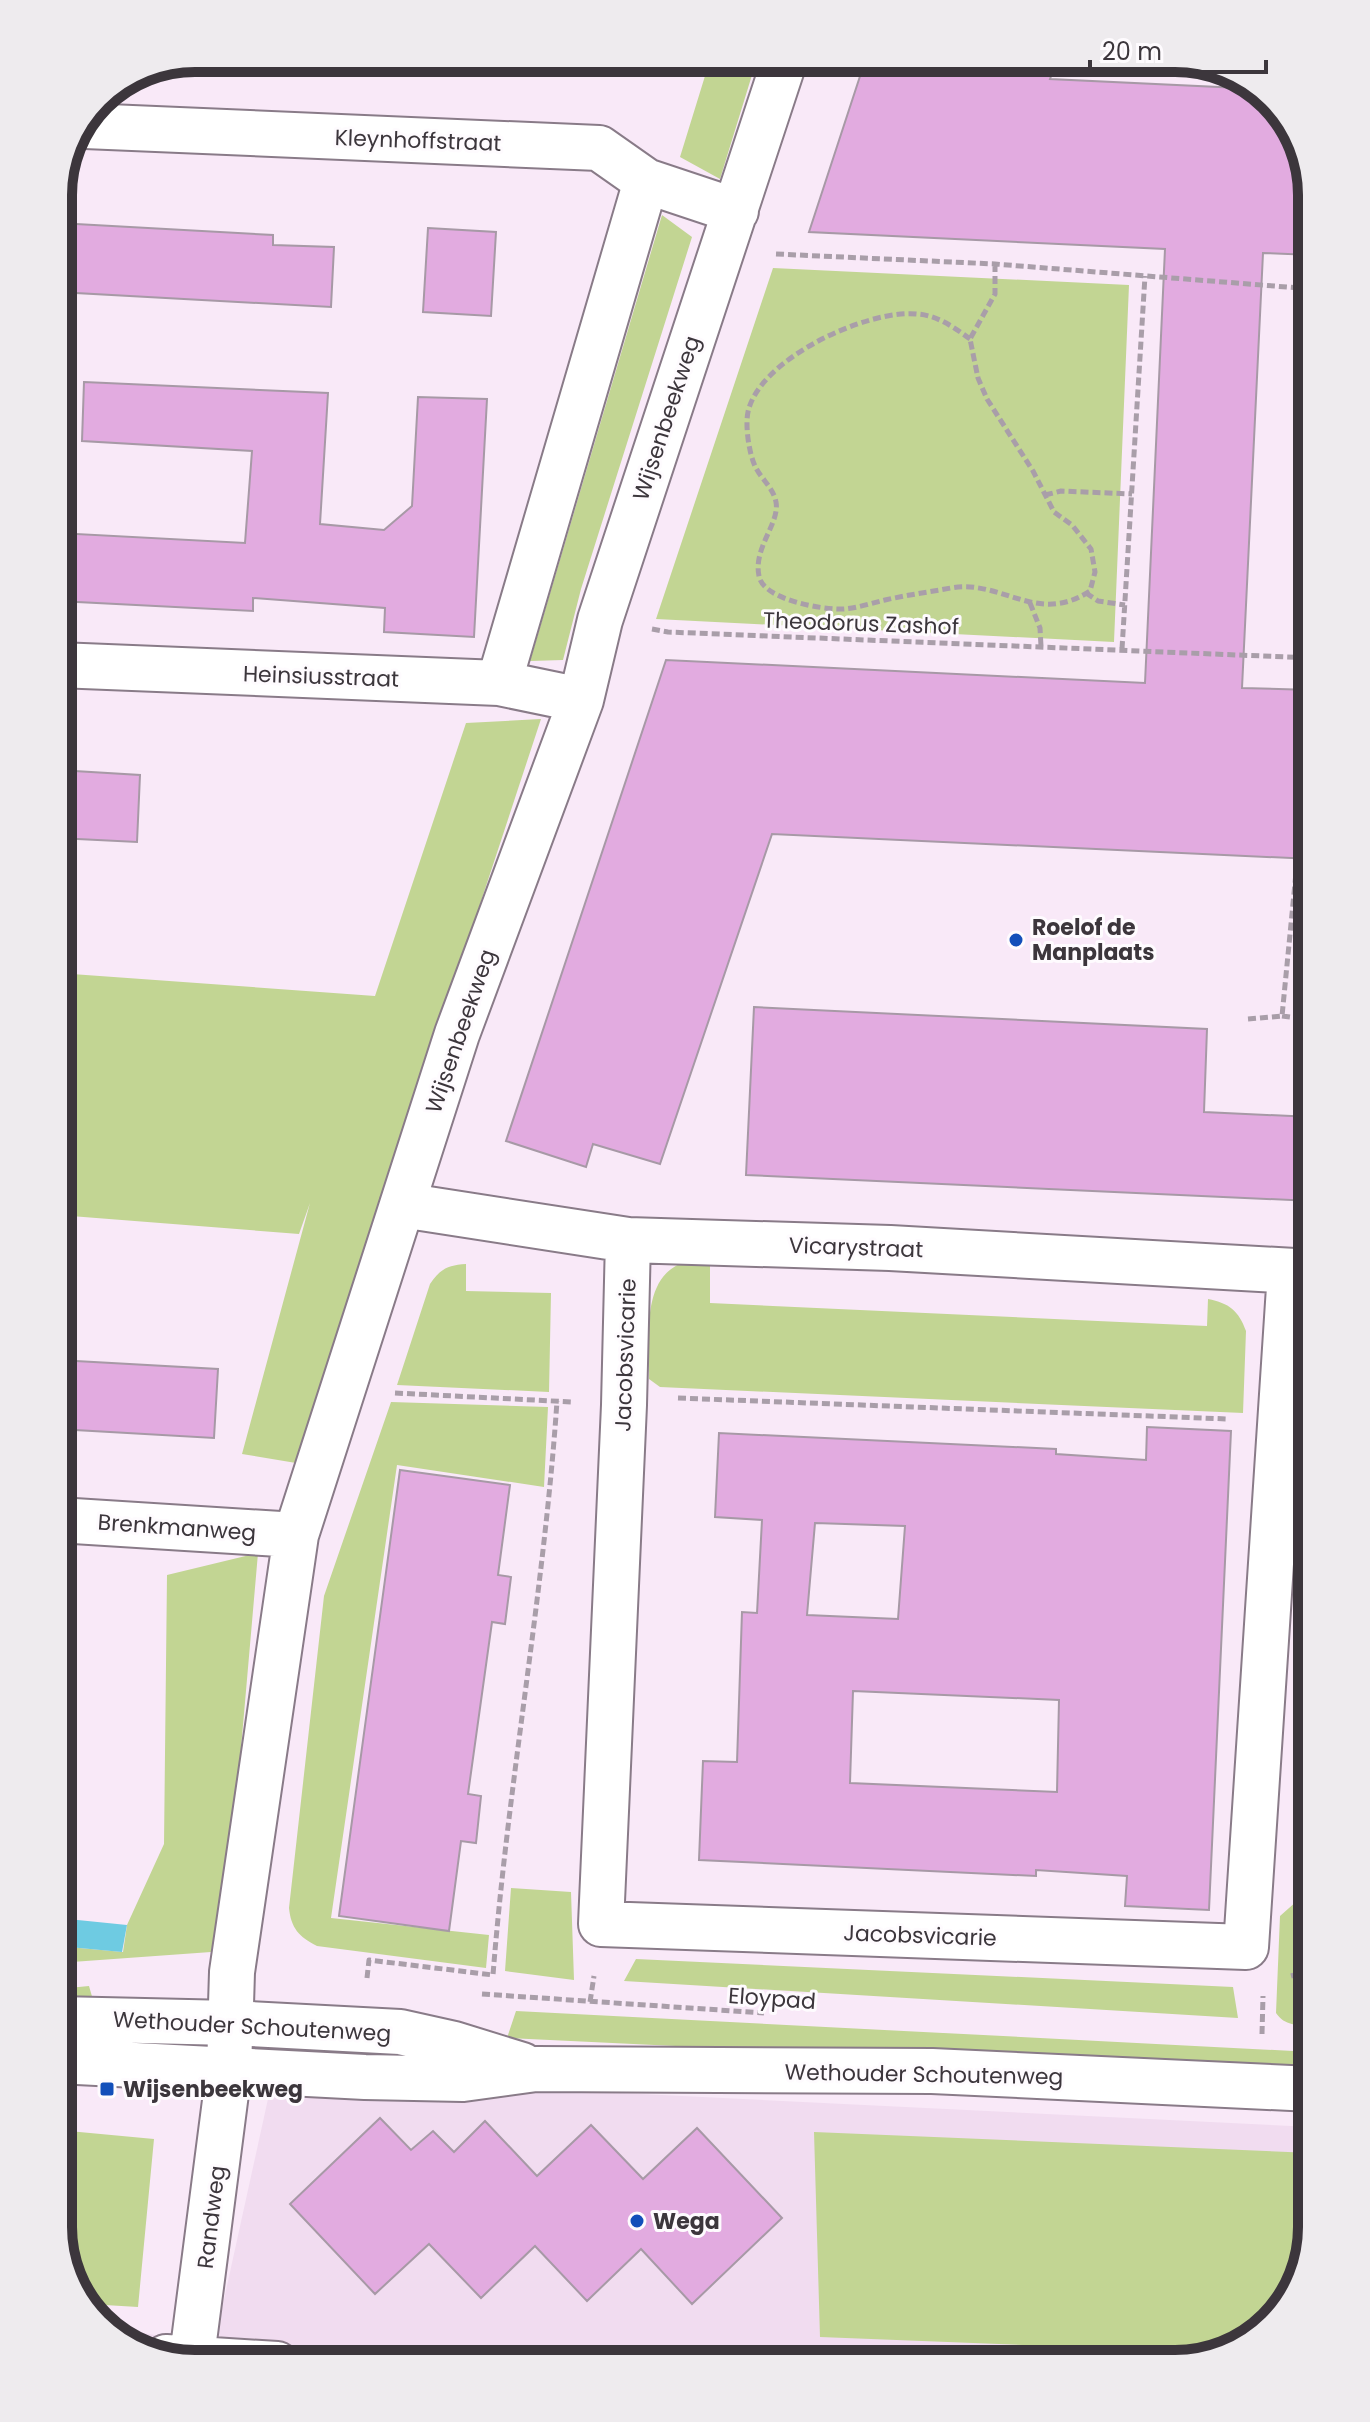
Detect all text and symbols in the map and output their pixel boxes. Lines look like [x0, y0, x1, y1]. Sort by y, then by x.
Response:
scale bar [1090, 24, 1266, 74]
text: 20 m [1102, 35, 1162, 68]
street label: Kleynhoffstraat [334, 122, 502, 159]
street label: Wijsenbeekweg [625, 332, 708, 505]
street label: Theodorus Zashof [763, 605, 959, 642]
street label: Heinsiusstraat [242, 658, 400, 695]
place label: Roelof de Manplaats [1032, 912, 1154, 968]
marker: Roelof de Manplaats [1007, 931, 1025, 949]
street label: Wijsenbeekweg [418, 945, 503, 1117]
street label: Vicarystraat [788, 1230, 924, 1265]
street label: Jacobsvicarie [607, 1278, 644, 1432]
street label: Brenkmanweg [97, 1506, 257, 1549]
street label: Jacobsvicarie [843, 1917, 997, 1954]
street label: Eloypad [727, 1980, 817, 2017]
street label: Wethouder Schoutenweg [112, 2004, 392, 2049]
street label: Wethouder Schoutenweg [784, 2057, 1064, 2092]
place label: Wijsenbeekweg [123, 2074, 303, 2105]
marker: Wijsenbeekweg [98, 2080, 116, 2098]
street label: Randweg [190, 2164, 233, 2270]
place label: Wega [653, 2206, 720, 2237]
marker: Wega [628, 2212, 646, 2230]

